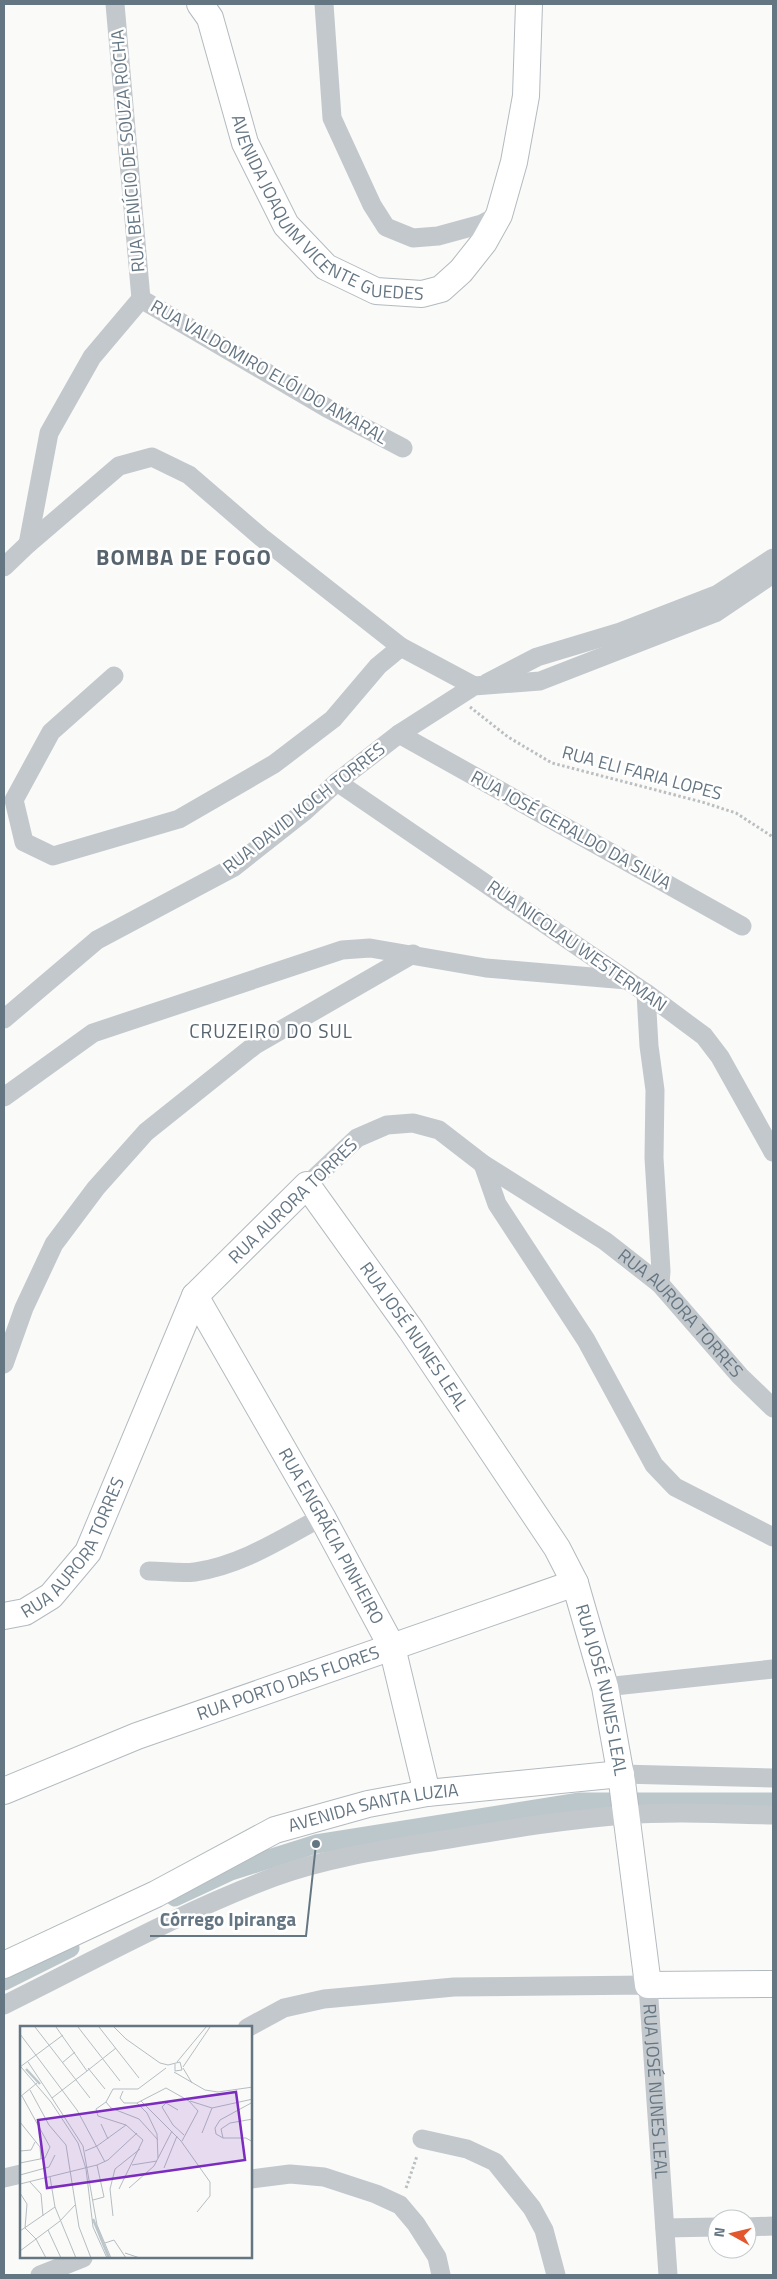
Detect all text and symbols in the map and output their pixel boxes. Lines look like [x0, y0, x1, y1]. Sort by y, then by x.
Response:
street label: RUA BENÍCIO DE SOUZA ROCHA [103, 28, 152, 274]
street label: AVENIDA JOAQUIM VICENTE GUEDES [225, 111, 425, 307]
street label: RUA VALDOMIRO ELÓI DO AMARAL [146, 293, 393, 451]
district label: BOMBA DE FOGO [96, 540, 272, 574]
street label: RUA DAVID KOCH TORRES [217, 735, 391, 880]
street label: RUA ELI FARIA LOPES [559, 738, 725, 807]
street label: RUA JOSÉ GERALDO DA SILVA [466, 763, 677, 896]
street label: RUA NICOLAU WESTERMAN [482, 873, 673, 1018]
district label: CRUZEIRO DO SUL [189, 1016, 353, 1045]
street label: RUA AURORA TORRES [222, 1132, 363, 1270]
street label: RUA AURORA TORRES [612, 1242, 750, 1383]
street label: RUA JOSÉ NUNES LEAL [353, 1256, 476, 1416]
street label: RUA ENGRÁCIA PINHEIRO [272, 1443, 391, 1629]
street label: RUA AURORA TORRES [15, 1473, 131, 1625]
street label: RUA JOSÉ NUNES LEAL [569, 1601, 635, 1778]
street label: RUA PORTO DAS FLORES [193, 1638, 383, 1727]
street label: AVENIDA SANTA LUZIA [285, 1776, 460, 1839]
callout: Córrego Ipiranga [150, 1902, 306, 1936]
text: Córrego Ipiranga [160, 1904, 296, 1933]
street label: RUA JOSÉ NUNES LEAL [636, 2003, 675, 2180]
inset map [20, 2026, 252, 2259]
north arrow [707, 2209, 757, 2259]
text: N [708, 2226, 730, 2238]

